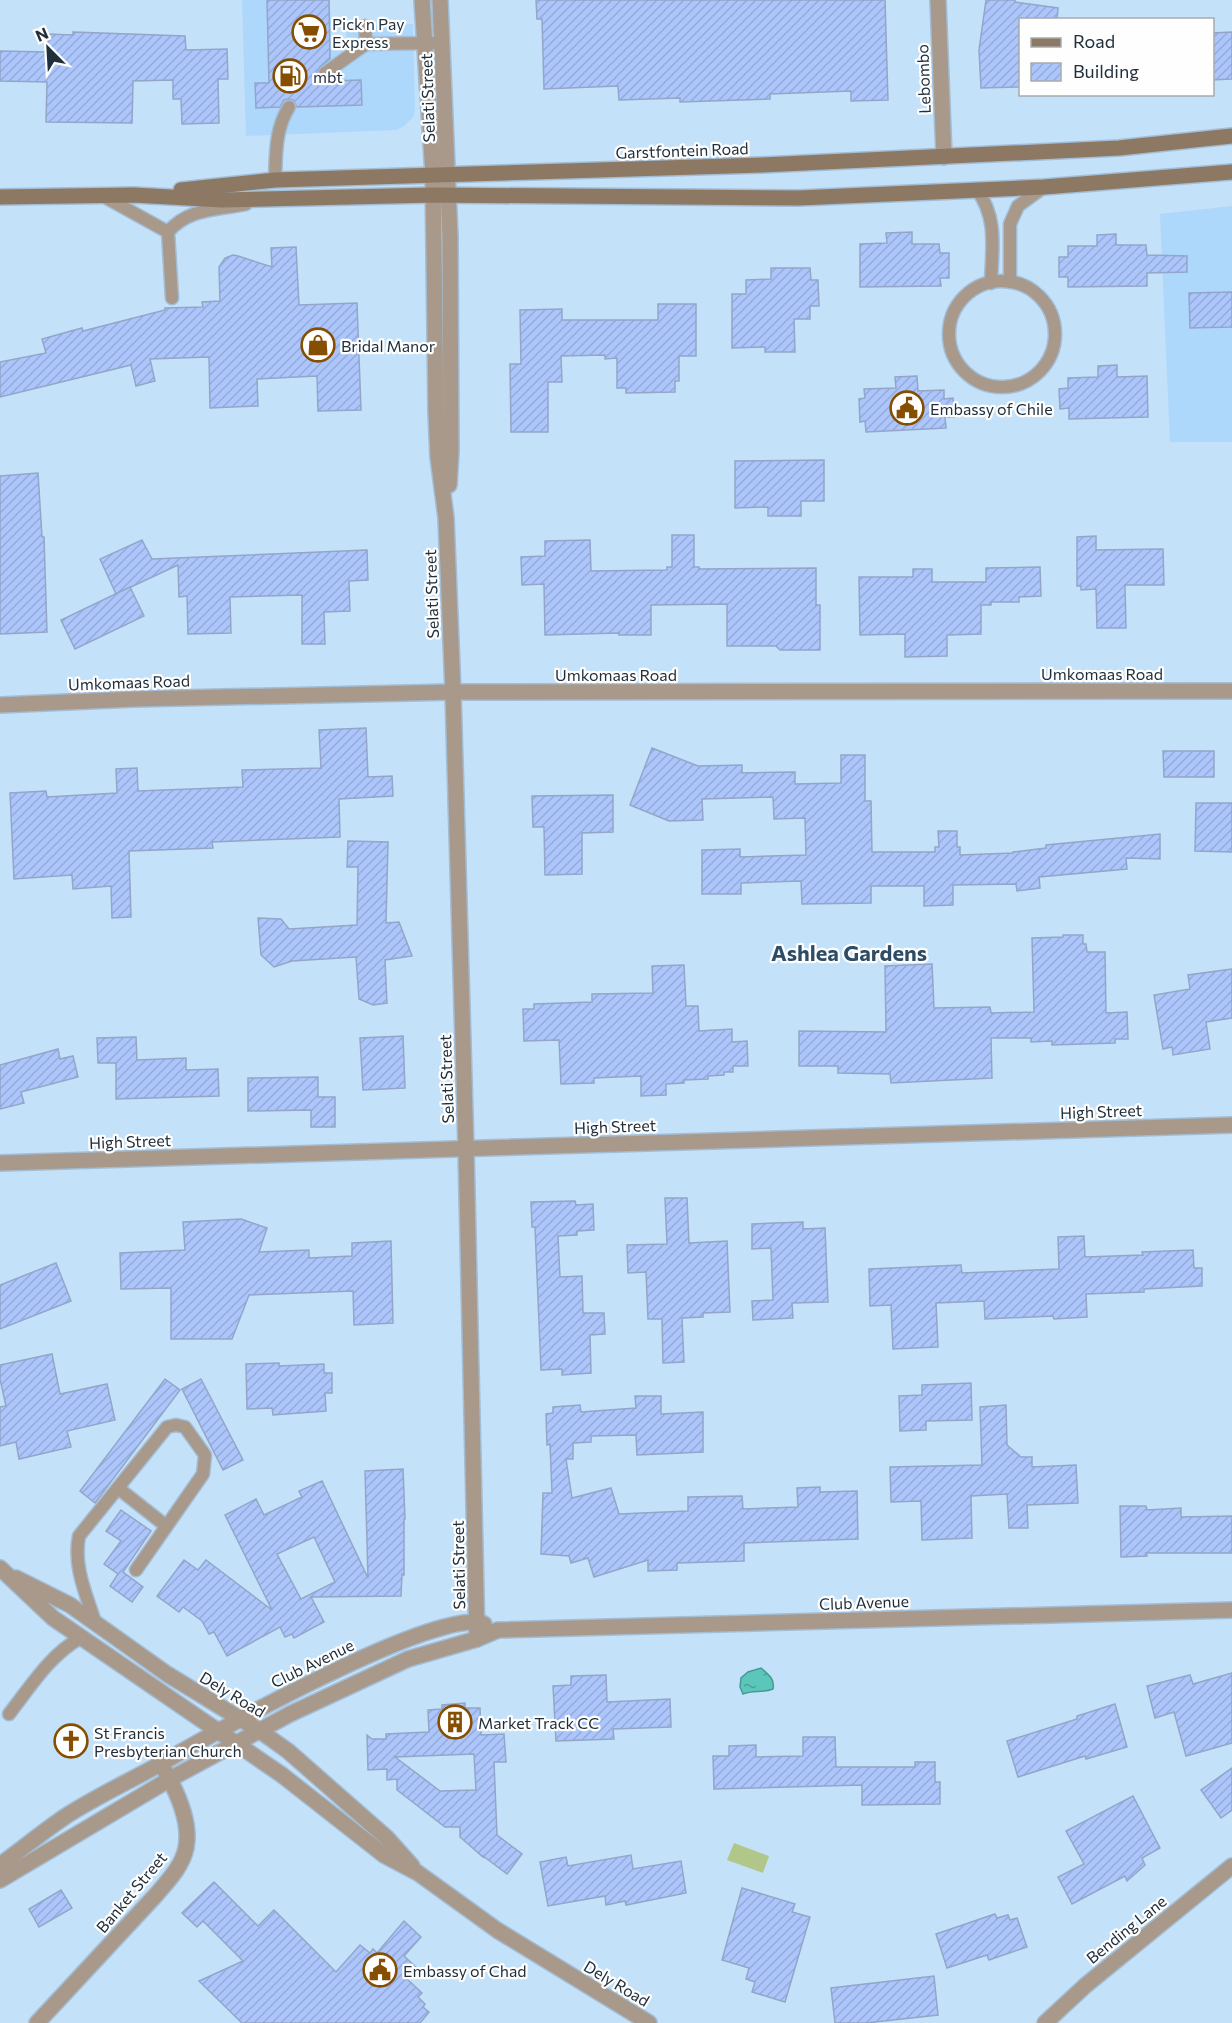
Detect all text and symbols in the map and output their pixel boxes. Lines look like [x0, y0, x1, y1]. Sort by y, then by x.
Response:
supermarket icon: Pick n Pay Express [291, 14, 327, 50]
place label: Pick n Pay Express [332, 14, 405, 51]
north arrow [18, 18, 78, 78]
legend [1019, 18, 1214, 96]
text: N [32, 23, 51, 45]
text: Road [1073, 30, 1115, 52]
street label: Lebombo [912, 44, 934, 114]
street label: Selati Street [416, 53, 438, 143]
fuel station icon: mbt [272, 58, 308, 94]
text: Building [1073, 60, 1139, 82]
place label: mbt [313, 67, 343, 86]
street label: Garstfontein Road [615, 138, 749, 162]
shop icon: Bridal Manor [300, 327, 336, 363]
place label: Bridal Manor [341, 336, 436, 355]
public building icon: Embassy of Chile [889, 390, 925, 426]
place label: Embassy of Chile [930, 399, 1053, 418]
street label: Selati Street [420, 549, 442, 639]
street label: Umkomaas Road [1041, 664, 1163, 683]
street label: Umkomaas Road [555, 665, 677, 684]
street label: Umkomaas Road [68, 670, 190, 694]
district label: Ashlea Gardens [771, 939, 927, 966]
street label: Selati Street [435, 1034, 457, 1124]
street label: High Street [1060, 1100, 1143, 1122]
street label: High Street [574, 1115, 657, 1137]
street label: High Street [89, 1130, 172, 1152]
street label: Selati Street [448, 1520, 468, 1610]
street label: Club Avenue [819, 1591, 909, 1613]
street label: Club Avenue [267, 1635, 357, 1691]
street label: Dely Road [197, 1667, 269, 1721]
building icon: Market Track CC [437, 1704, 473, 1740]
place label: Market Track CC [478, 1713, 599, 1732]
church icon: St Francis Presbyterian Church [53, 1723, 89, 1759]
place label: St Francis Presbyterian Church [94, 1723, 242, 1760]
street label: Banket Street [92, 1848, 170, 1936]
street label: Bending Lane [1082, 1891, 1170, 1967]
public building icon: Embassy of Chad [362, 1952, 398, 1988]
street label: Dely Road [581, 1956, 653, 2010]
place label: Embassy of Chad [403, 1961, 527, 1980]

